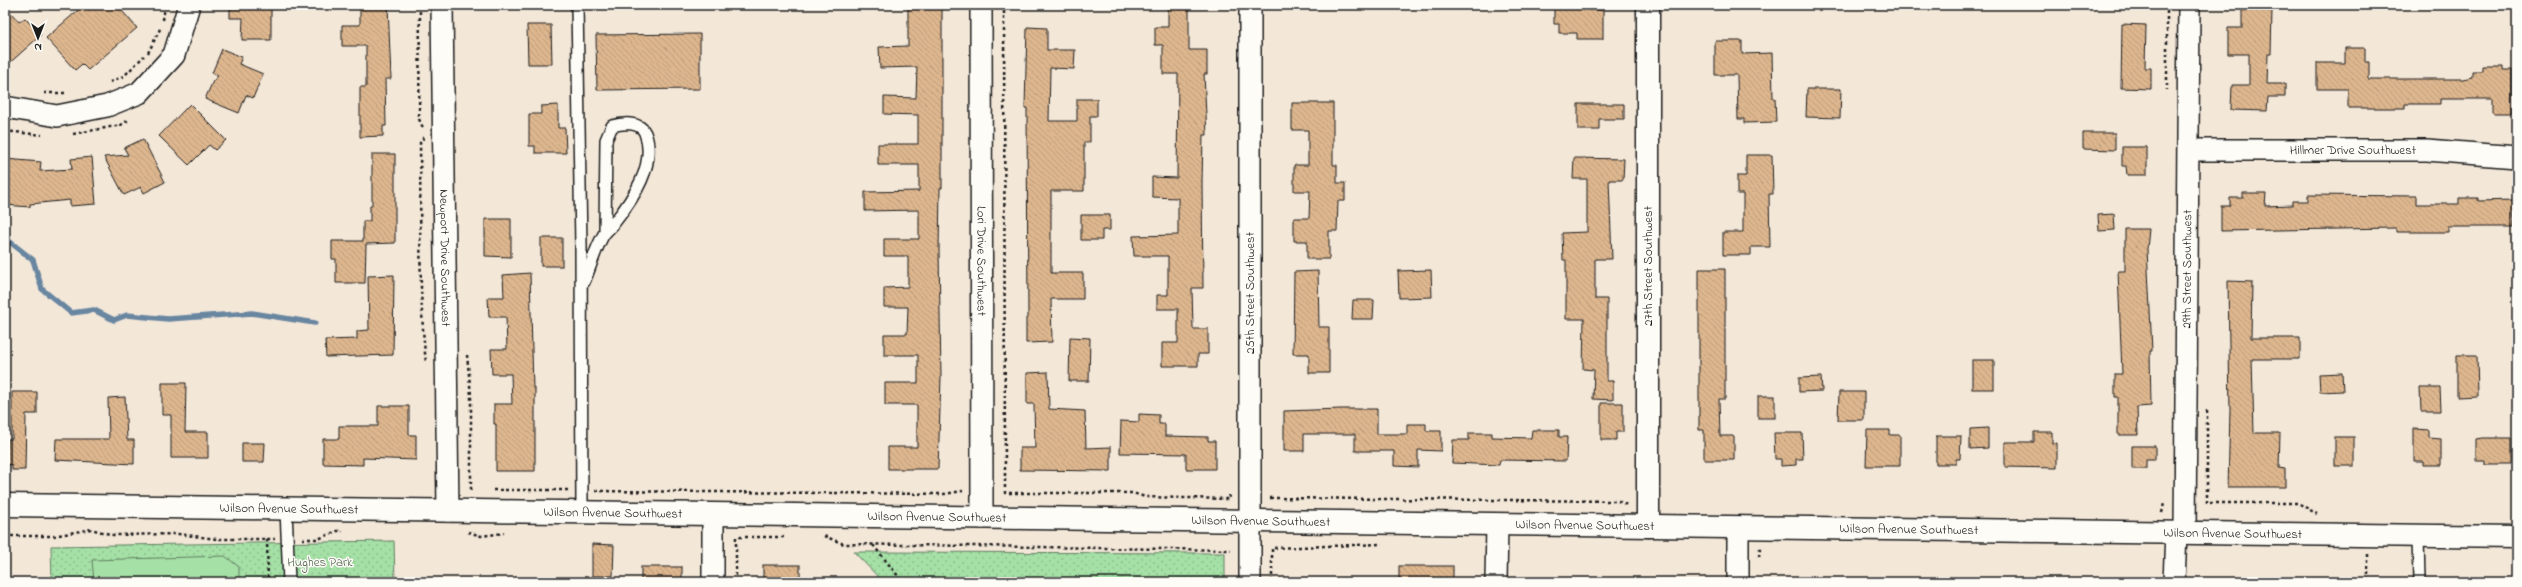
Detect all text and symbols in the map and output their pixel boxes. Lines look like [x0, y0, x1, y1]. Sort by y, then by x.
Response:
north arrow [18, 18, 58, 58]
text: N [34, 39, 42, 55]
street label: Hillmer Drive Southwest [2290, 141, 2417, 160]
street label: Newport Drive Southwest [435, 189, 455, 327]
street label: 27th Street Southwest [1639, 205, 1658, 326]
street label: Lori Drive Southwest [972, 206, 991, 317]
street label: 29th Street Southwest [2177, 209, 2197, 328]
street label: 25th Street Southwest [1241, 231, 1260, 354]
street label: Wilson Avenue Southwest [219, 498, 359, 519]
street label: Wilson Avenue Southwest [543, 502, 683, 523]
street label: Wilson Avenue Southwest [867, 506, 1007, 527]
street label: Wilson Avenue Southwest [1191, 511, 1331, 531]
street label: Wilson Avenue Southwest [1515, 515, 1655, 536]
street label: Wilson Avenue Southwest [1839, 519, 1979, 540]
street label: Wilson Avenue Southwest [2163, 523, 2303, 544]
park label: Hughes Park [287, 553, 353, 573]

